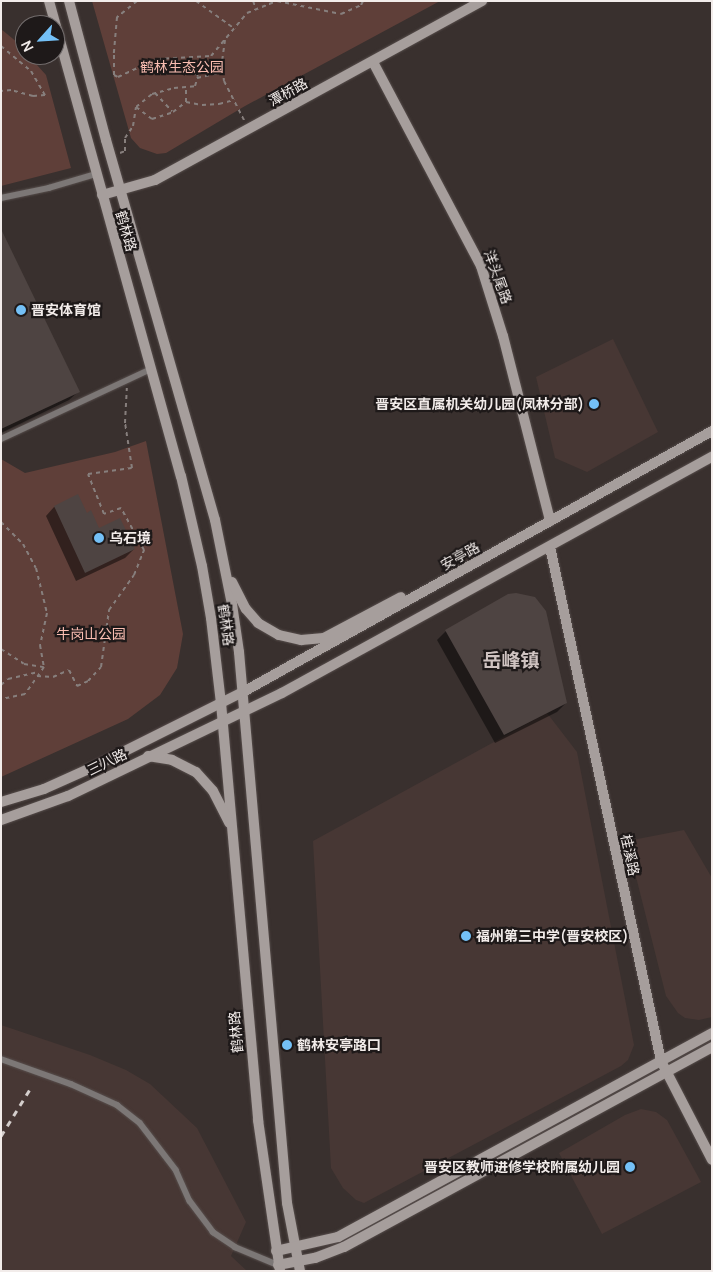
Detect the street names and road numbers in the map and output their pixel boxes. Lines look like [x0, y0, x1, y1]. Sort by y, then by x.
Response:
street label: 潭桥路 [266, 74, 310, 110]
street label: 鹤林路 [112, 208, 140, 254]
street label: 洋头尾路 [481, 248, 515, 306]
street label: 安亭路 [438, 538, 482, 574]
street label: 鹤林路 [215, 603, 237, 647]
street label: 三八路 [84, 745, 130, 779]
street label: 桂溪路 [617, 833, 643, 877]
street label: 鹤林路 [226, 1010, 246, 1054]

